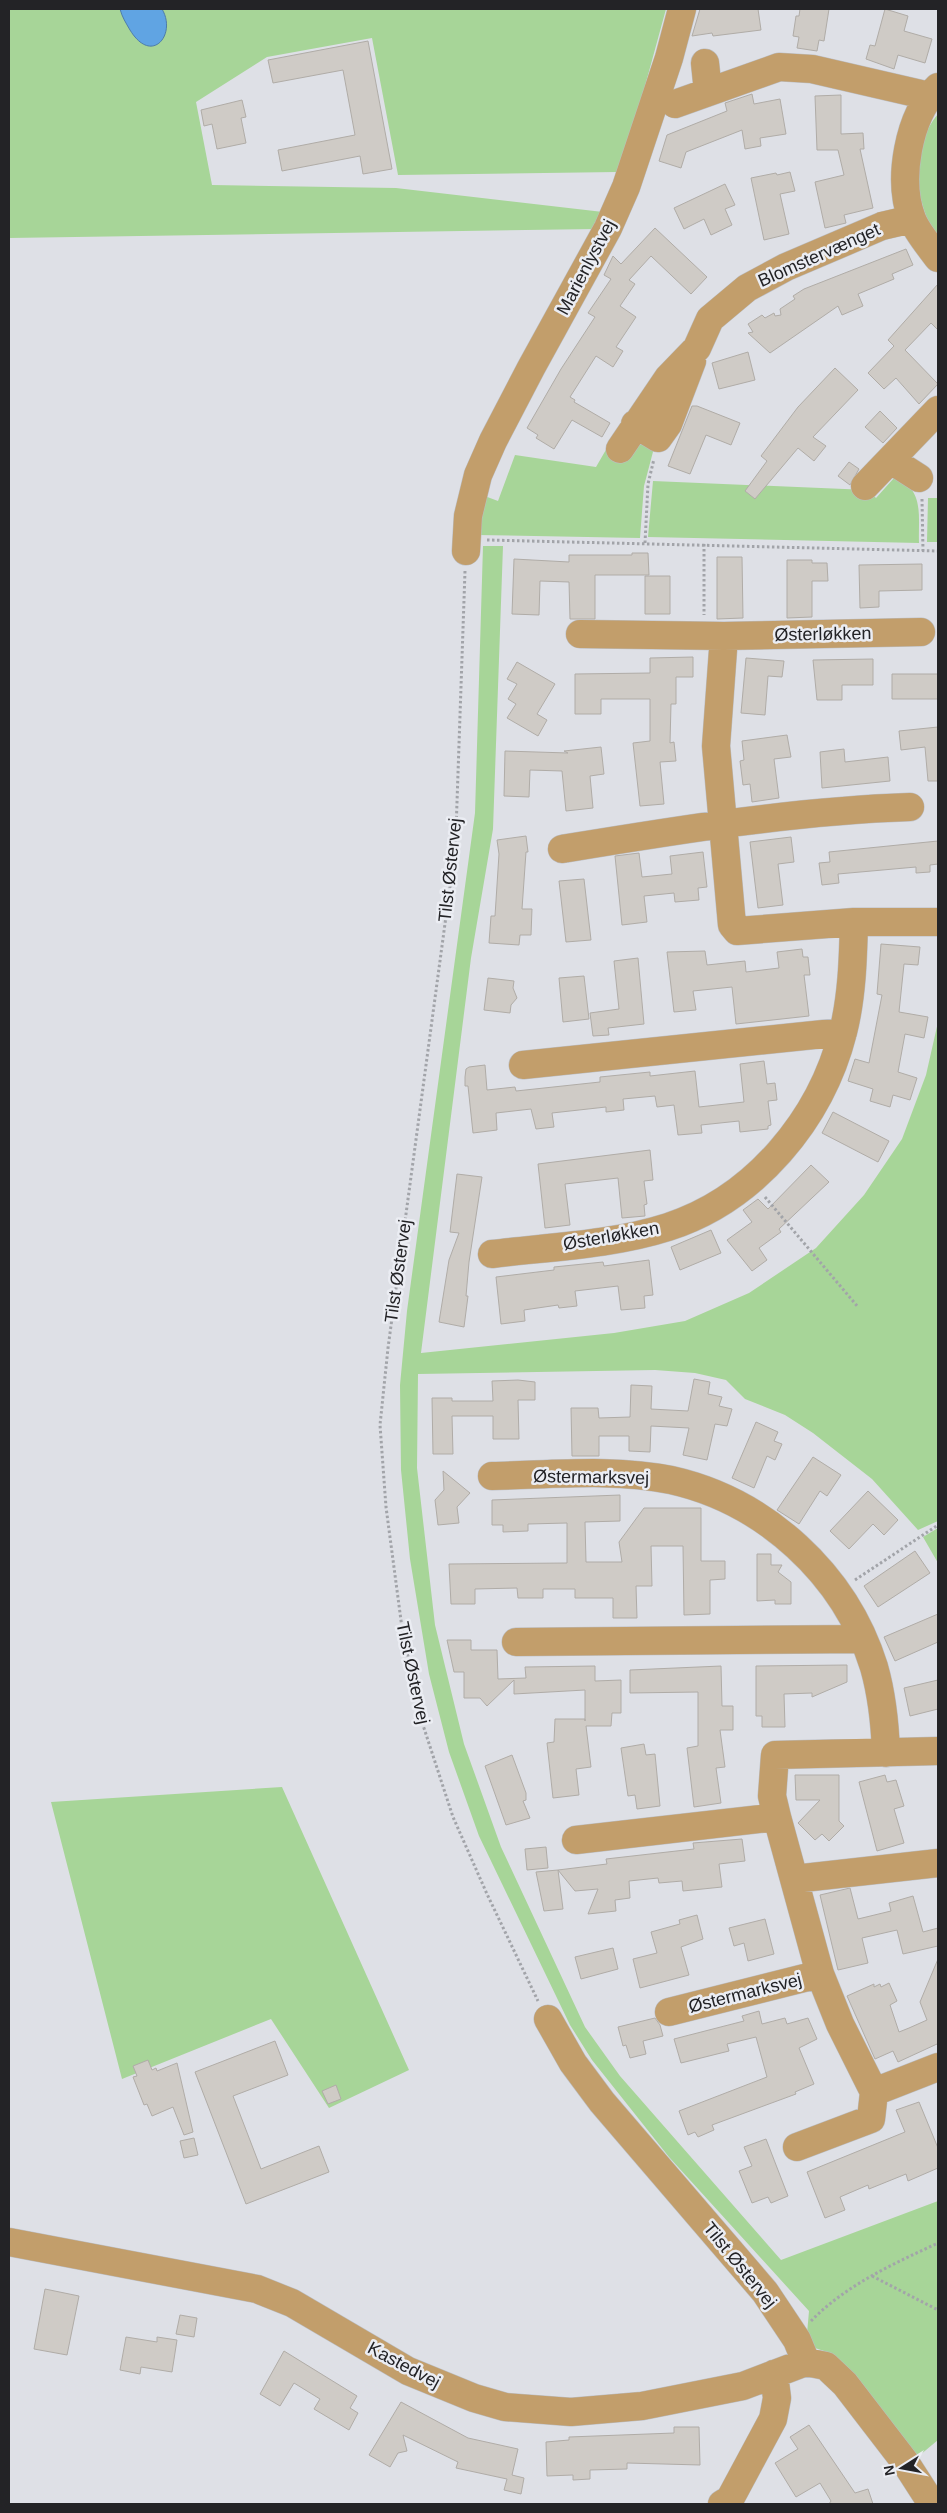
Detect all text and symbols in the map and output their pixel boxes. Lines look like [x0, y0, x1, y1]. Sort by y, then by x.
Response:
street label: Marienlystvej [553, 216, 619, 318]
street label: Blomstervænget [755, 219, 883, 291]
street label: Østerløkken [774, 623, 872, 645]
street label: Tilst Østervej [435, 817, 465, 923]
street label: Tilst Østervej [381, 1218, 415, 1324]
street label: Østerløkken [561, 1218, 661, 1254]
street label: Østermarksvej [533, 1466, 649, 1488]
street label: Tilst Østervej [392, 1620, 434, 1726]
street label: Østermarksvej [686, 1969, 804, 2017]
street label: Tilst Østervej [699, 2218, 781, 2312]
street label: Kastedvej [364, 2338, 444, 2392]
north arrow [877, 2443, 927, 2493]
text: N [880, 2464, 898, 2477]

